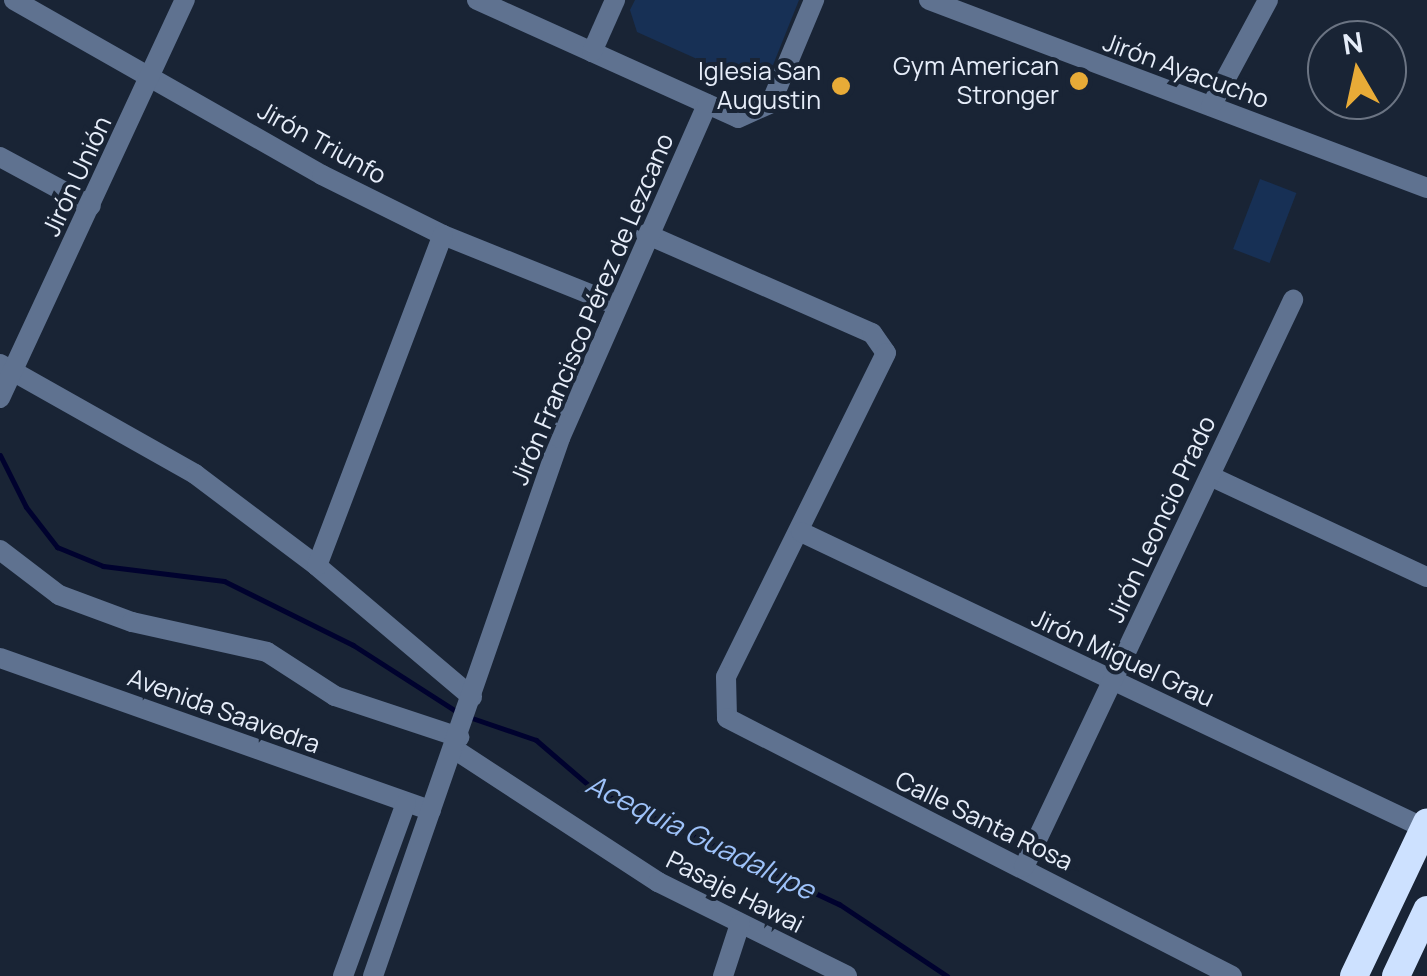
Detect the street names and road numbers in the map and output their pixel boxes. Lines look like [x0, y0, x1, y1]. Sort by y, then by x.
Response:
street label: Jirón Ayacucho [1099, 27, 1273, 115]
street label: Jirón Triunfo [253, 95, 391, 191]
street label: Jirón Unión [36, 111, 118, 241]
street label: Jirón Francisco Pérez de Lezcano [504, 129, 680, 489]
street label: Jirón Leoncio Prado [1100, 411, 1222, 627]
street label: Jirón Miguel Grau [1027, 603, 1219, 713]
street label: Avenida Saavedra [124, 662, 324, 760]
street label: Calle Santa Rosa [890, 765, 1078, 877]
street label: Pasaje Hawai [661, 845, 809, 939]

